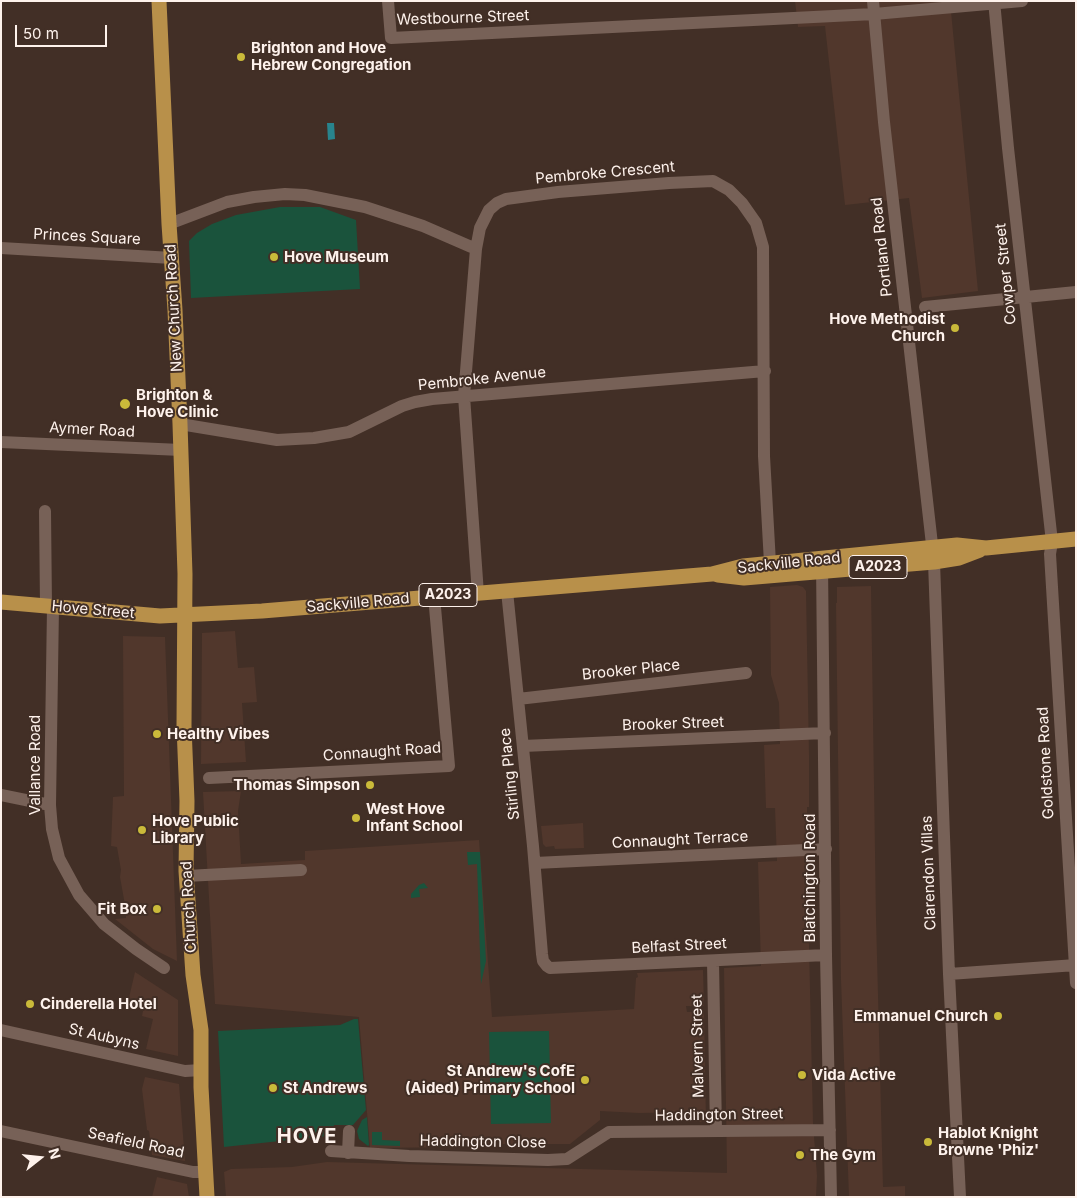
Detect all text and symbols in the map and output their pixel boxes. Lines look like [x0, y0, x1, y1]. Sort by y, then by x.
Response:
street label: Westbourne Street [396, 7, 530, 29]
scale bar [18, 15, 110, 47]
text: 50 m [23, 24, 59, 43]
place label: Brighton and Hove Hebrew Congregation [251, 39, 411, 74]
marker: Brighton and Hove Hebrew Congregation [235, 51, 247, 63]
street label: Pembroke Crescent [535, 158, 675, 188]
street label: Portland Road [868, 196, 896, 298]
street label: Cowper Street [992, 222, 1020, 326]
street label: Princes Square [33, 225, 141, 249]
street label: New Church Road [162, 244, 186, 372]
place label: Hove Museum [284, 248, 389, 266]
marker: Hove Museum [268, 251, 280, 263]
place label: Hove Methodist Church [829, 310, 945, 345]
marker: Hove Methodist Church [949, 322, 961, 334]
street label: Pembroke Avenue [417, 363, 547, 395]
place label: Brighton & Hove Clinic [136, 386, 219, 421]
marker: Brighton & Hove Clinic [118, 397, 132, 411]
street label: Aymer Road [49, 419, 135, 441]
street label: Sackville Road [737, 549, 841, 577]
road number: A2023 [849, 556, 907, 578]
road number: A2023 [419, 584, 477, 606]
street label: Sackville Road [306, 590, 410, 616]
street label: Hove Street [51, 597, 135, 623]
street label: Brooker Place [581, 656, 681, 684]
street label: Goldstone Road [1034, 706, 1058, 820]
street label: Brooker Street [622, 713, 724, 735]
street label: Vallance Road [26, 715, 44, 815]
place label: Healthy Vibes [167, 725, 270, 743]
street label: Stirling Place [496, 727, 524, 821]
marker: Healthy Vibes [151, 728, 163, 740]
street label: Connaught Road [322, 739, 442, 765]
place label: Thomas Simpson [233, 776, 360, 794]
marker: Thomas Simpson [364, 779, 376, 791]
place label: West Hove Infant School [366, 800, 463, 835]
place label: Hove Public Library [152, 812, 239, 847]
marker: West Hove Infant School [350, 812, 362, 824]
street label: Blatchington Road [801, 814, 819, 942]
street label: Clarendon Villas [918, 815, 940, 931]
marker: Hove Public Library [136, 824, 148, 836]
street label: Connaught Terrace [611, 827, 749, 853]
street label: Church Road [178, 861, 200, 953]
place label: Fit Box [98, 900, 147, 918]
marker: Fit Box [151, 903, 163, 915]
street label: Belfast Street [631, 935, 727, 957]
street label: Malvern Street [688, 994, 708, 1098]
place label: Cinderella Hotel [40, 995, 157, 1013]
marker: Cinderella Hotel [24, 998, 36, 1010]
place label: Emmanuel Church [854, 1007, 988, 1025]
marker: Emmanuel Church [992, 1010, 1004, 1022]
street label: St Aubyns [67, 1020, 141, 1054]
place label: St Andrew's CofE (Aided) Primary School [405, 1062, 575, 1097]
place label: Vida Active [812, 1066, 896, 1084]
marker: Vida Active [796, 1069, 808, 1081]
marker: St Andrew's CofE (Aided) Primary School [579, 1074, 591, 1086]
place label: St Andrews [283, 1079, 367, 1097]
marker: St Andrews [267, 1082, 279, 1094]
street label: Haddington Street [654, 1105, 784, 1125]
street label: Seafield Road [86, 1124, 186, 1162]
place label: Hablot Knight Browne 'Phiz' [938, 1124, 1039, 1159]
district label: HOVE [276, 1125, 338, 1149]
street label: Haddington Close [419, 1132, 547, 1152]
north arrow [15, 1133, 65, 1183]
marker: Hablot Knight Browne 'Phiz' [922, 1136, 934, 1148]
text: N [45, 1146, 65, 1161]
place label: The Gym [810, 1146, 876, 1164]
marker: The Gym [794, 1149, 806, 1161]

